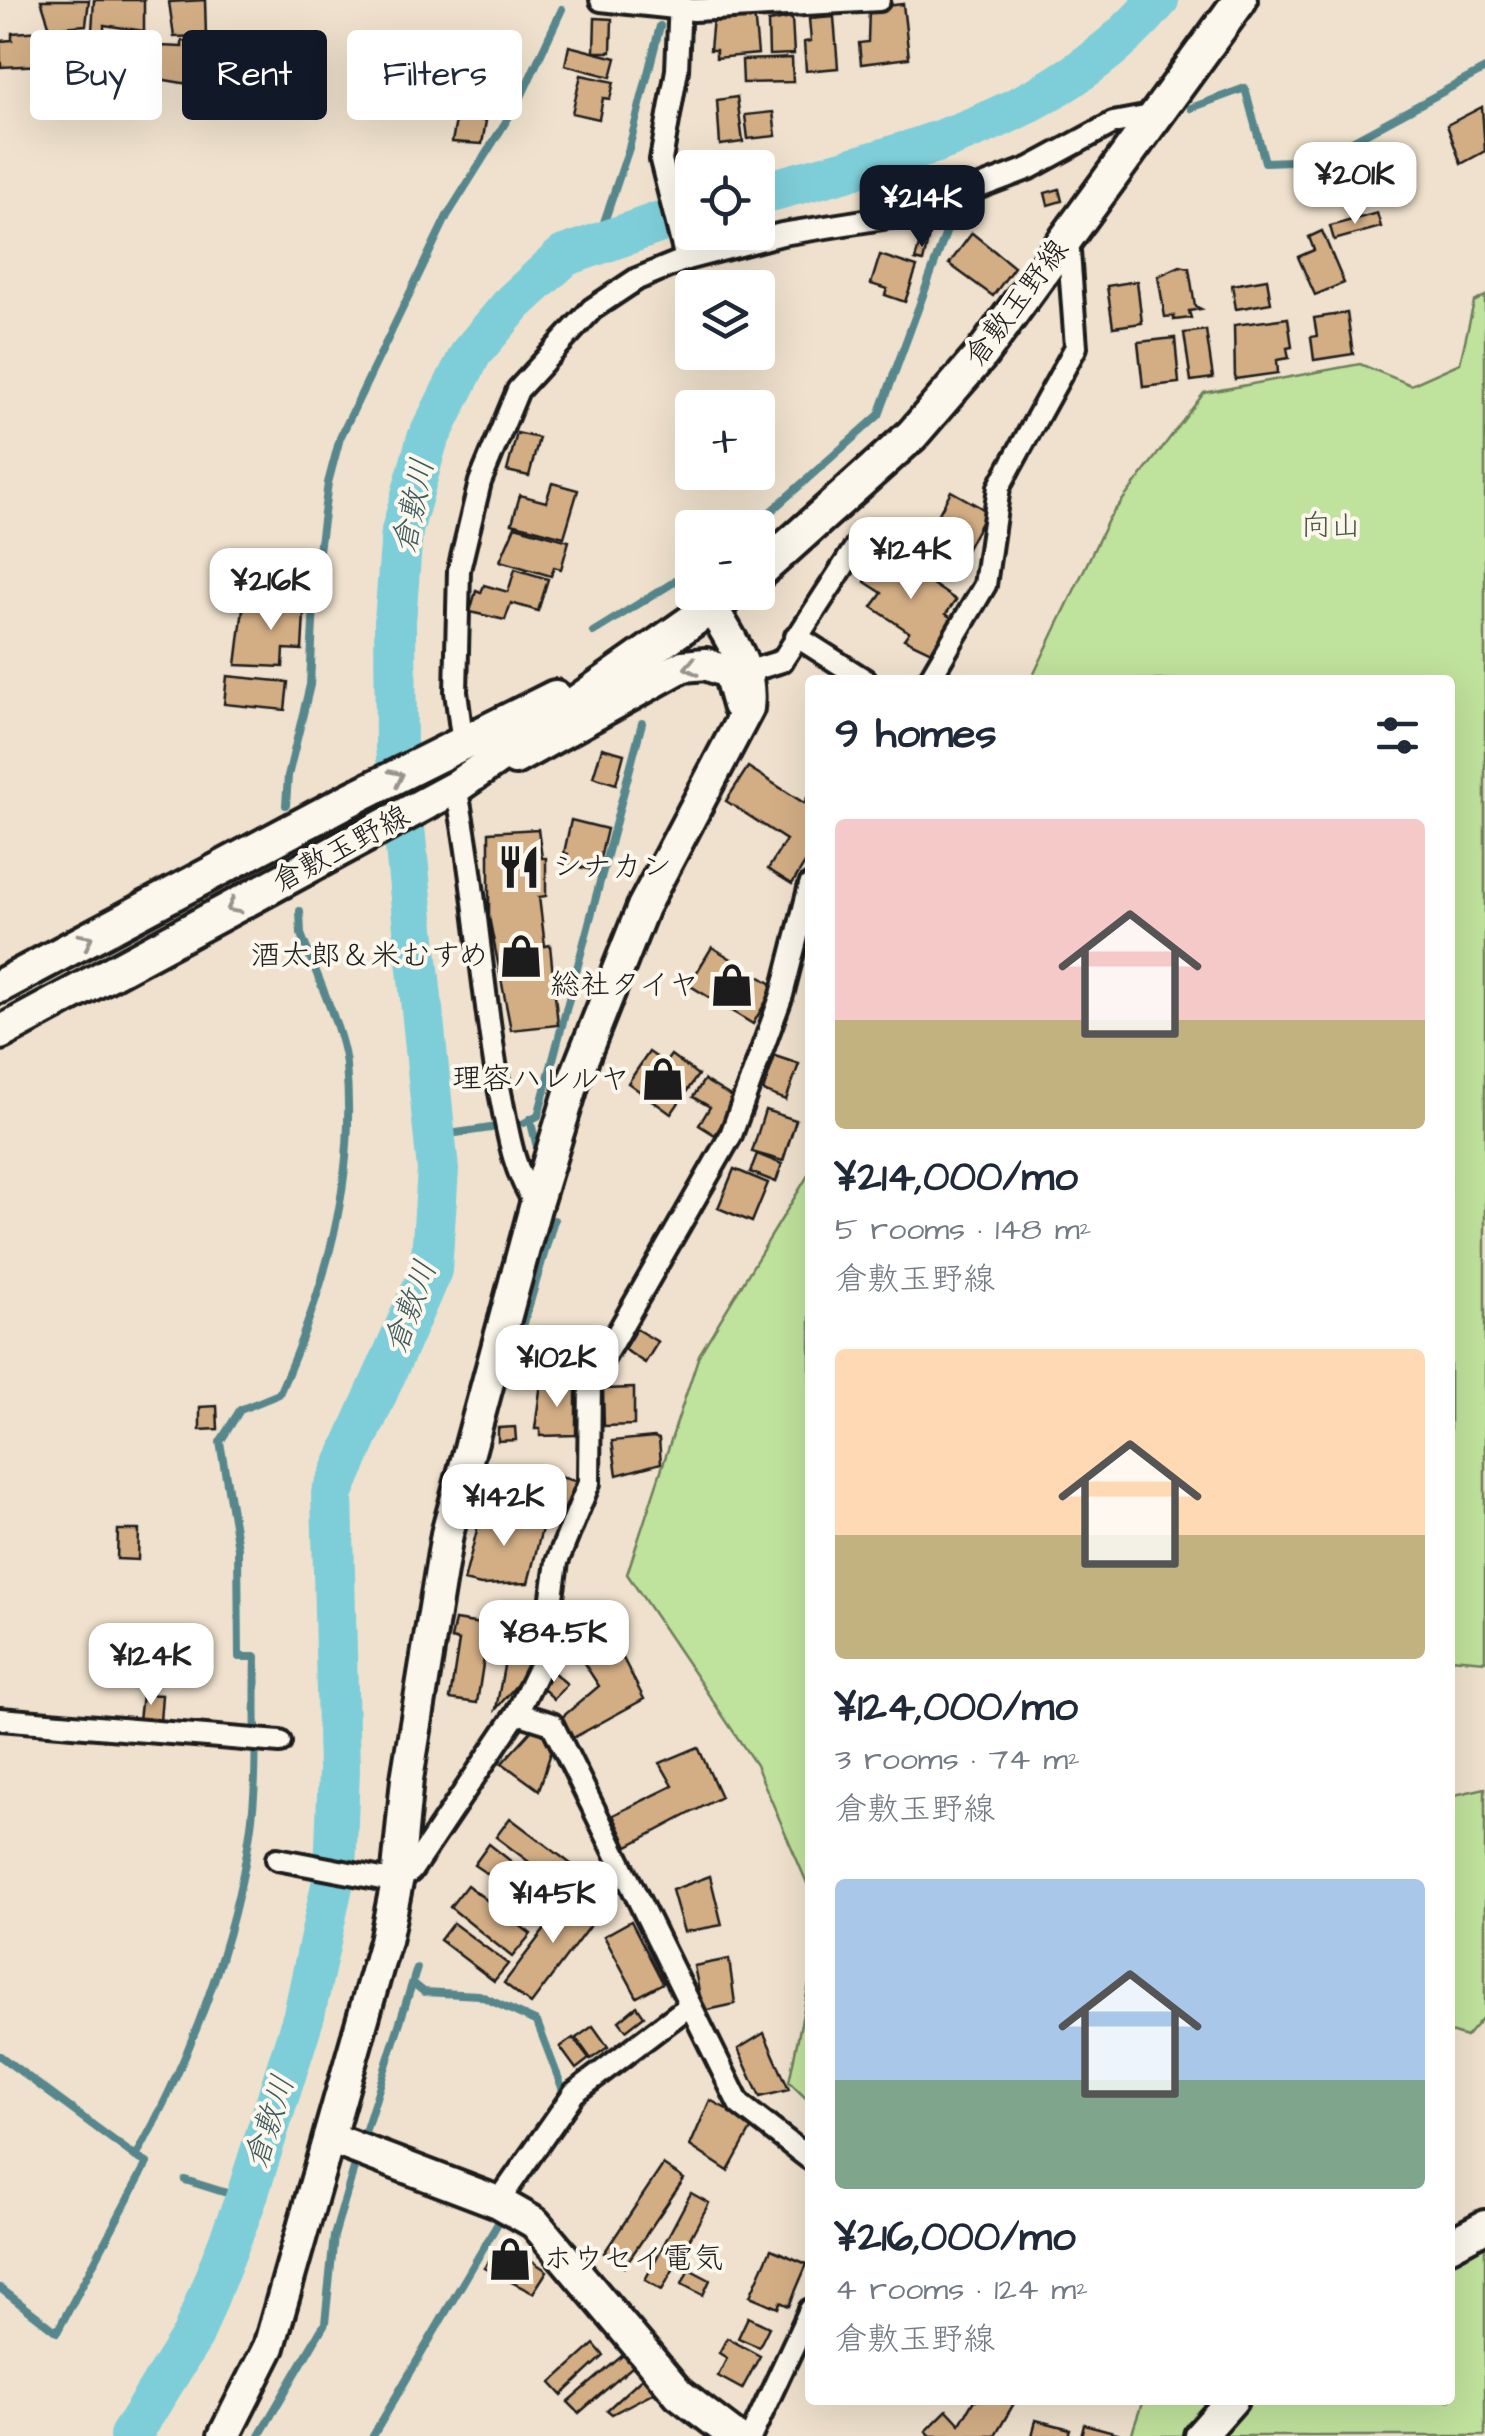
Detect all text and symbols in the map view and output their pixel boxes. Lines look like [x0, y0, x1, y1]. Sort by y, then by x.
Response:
chip: Buy [30, 30, 162, 120]
chip: Rent [182, 30, 327, 120]
chip: Filters [347, 30, 522, 120]
pin: ¥201K [1285, 142, 1425, 227]
map controls [675, 150, 775, 610]
button: locate [675, 150, 775, 250]
text: ¥201K [1315, 152, 1395, 197]
pin: ¥214K [852, 165, 992, 250]
text: ¥214K [882, 175, 962, 220]
street label: 倉敷玉野線 [955, 230, 1079, 376]
button: layers [675, 270, 775, 370]
button: + [675, 390, 775, 490]
water label: 倉敷川 [382, 454, 446, 558]
park label: 向山 [1301, 505, 1361, 547]
button: − [675, 510, 775, 610]
pin: ¥124K [841, 517, 981, 602]
text: ¥124K [871, 527, 951, 572]
pin: ¥216K [201, 548, 341, 633]
text: ¥216K [232, 558, 310, 603]
one-way arrow [683, 656, 700, 677]
text: 9 homes [835, 706, 997, 764]
icon: filters [1370, 708, 1425, 763]
one-way arrow [386, 769, 404, 789]
street label: 倉敷玉野線 [265, 795, 417, 903]
restaurant icon: シナカン [495, 843, 543, 891]
place label: シナカン [552, 846, 672, 888]
icon: home [1040, 884, 1220, 1064]
one-way arrow [225, 895, 244, 914]
shop icon: 酒太郎＆米むすめ [497, 932, 545, 980]
one-way arrow [76, 933, 94, 952]
place label: 酒太郎＆米むすめ [250, 935, 488, 977]
shop icon: 総社タイヤ [708, 961, 756, 1009]
place label: 総社タイヤ [550, 964, 699, 1006]
shop icon: 理容ハレルヤ [639, 1055, 687, 1103]
place label: 理容ハレルヤ [452, 1058, 630, 1100]
text: ¥214,000/mo [835, 1149, 1078, 1207]
text: 5 rooms · 148 m² [835, 1207, 1092, 1252]
water label: 倉敷川 [373, 1254, 449, 1360]
text: 倉敷玉野線 [835, 1257, 995, 1302]
pin: ¥102K [487, 1325, 627, 1410]
text: ¥102K [517, 1335, 597, 1380]
icon: home [1040, 1414, 1220, 1594]
pin: ¥142K [434, 1464, 574, 1549]
text: ¥142K [464, 1474, 544, 1519]
pin: ¥84.5K [473, 1600, 635, 1685]
text: ¥84.5K [501, 1610, 607, 1655]
pin: ¥124K [81, 1623, 221, 1708]
text: ¥124K [111, 1633, 191, 1678]
text: ¥124,000/mo [835, 1679, 1078, 1737]
text: 3 rooms · 74 m² [835, 1737, 1080, 1782]
text: 倉敷玉野線 [835, 1787, 995, 1832]
pin: ¥145K [483, 1861, 623, 1946]
text: ¥145K [511, 1871, 596, 1916]
icon: home [1040, 1944, 1220, 2124]
water label: 倉敷川 [234, 2069, 306, 2175]
text: ¥216,000/mo [835, 2209, 1076, 2267]
shop icon: ホウセイ電気 [486, 2235, 534, 2283]
place label: ホウセイ電気 [543, 2238, 723, 2280]
text: 4 rooms · 124 m² [835, 2267, 1088, 2312]
text: 倉敷玉野線 [835, 2317, 995, 2362]

